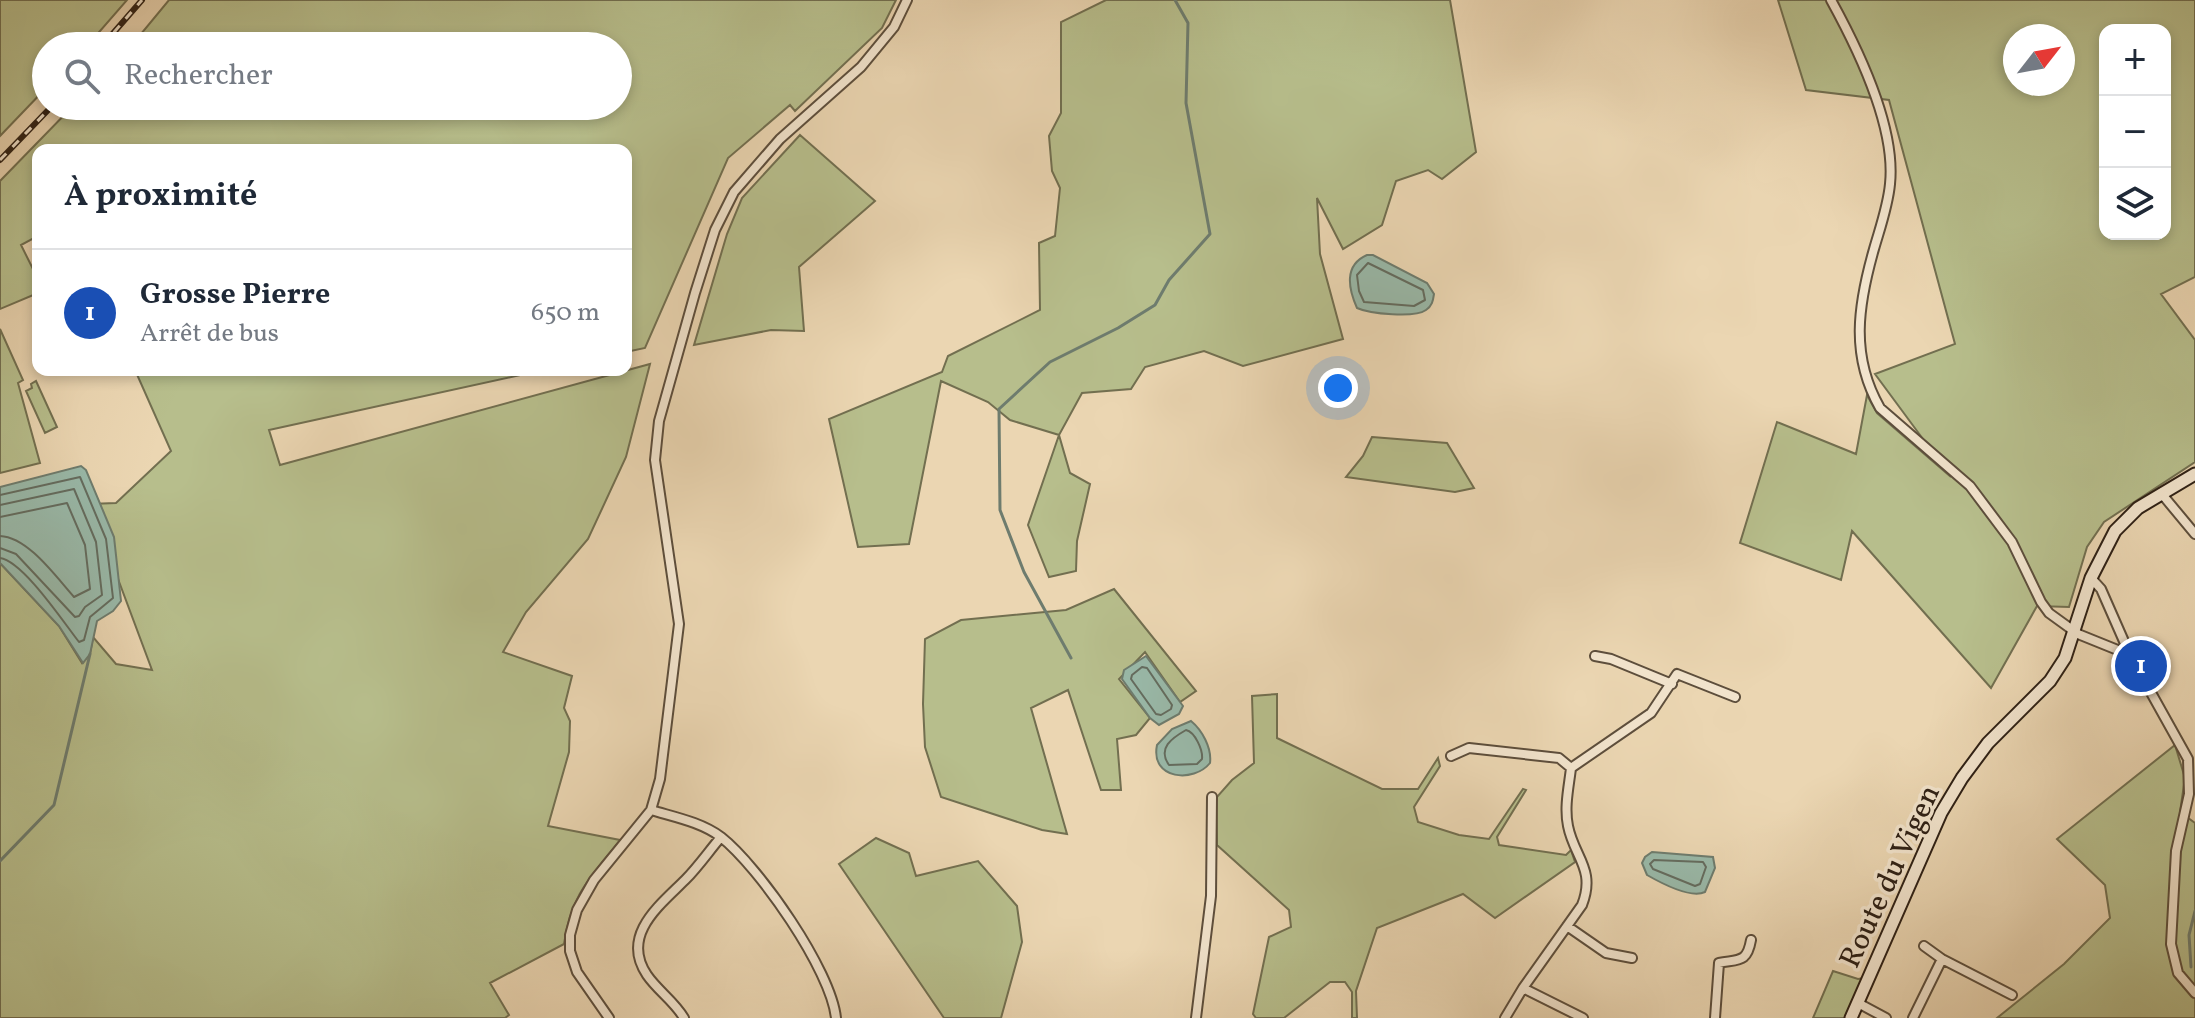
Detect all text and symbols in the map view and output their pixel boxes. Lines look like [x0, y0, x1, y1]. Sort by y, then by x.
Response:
north arrow [2003, 24, 2075, 96]
map controls [2099, 24, 2171, 240]
button: + [2099, 24, 2171, 96]
search box [32, 32, 632, 120]
icon: search [60, 54, 104, 98]
text: Rechercher [124, 55, 273, 97]
button: − [2099, 96, 2171, 168]
button: layers [2099, 168, 2171, 240]
text: À proximité [64, 173, 257, 220]
text: Grosse Pierre [140, 274, 330, 316]
text: 1 [85, 295, 95, 331]
text: 650 m [531, 295, 600, 331]
text: Arrêt de bus [140, 316, 279, 352]
your location [1318, 368, 1358, 408]
pin: 1 [2115, 636, 2167, 696]
street label: Route du Vigen [1830, 778, 1952, 975]

